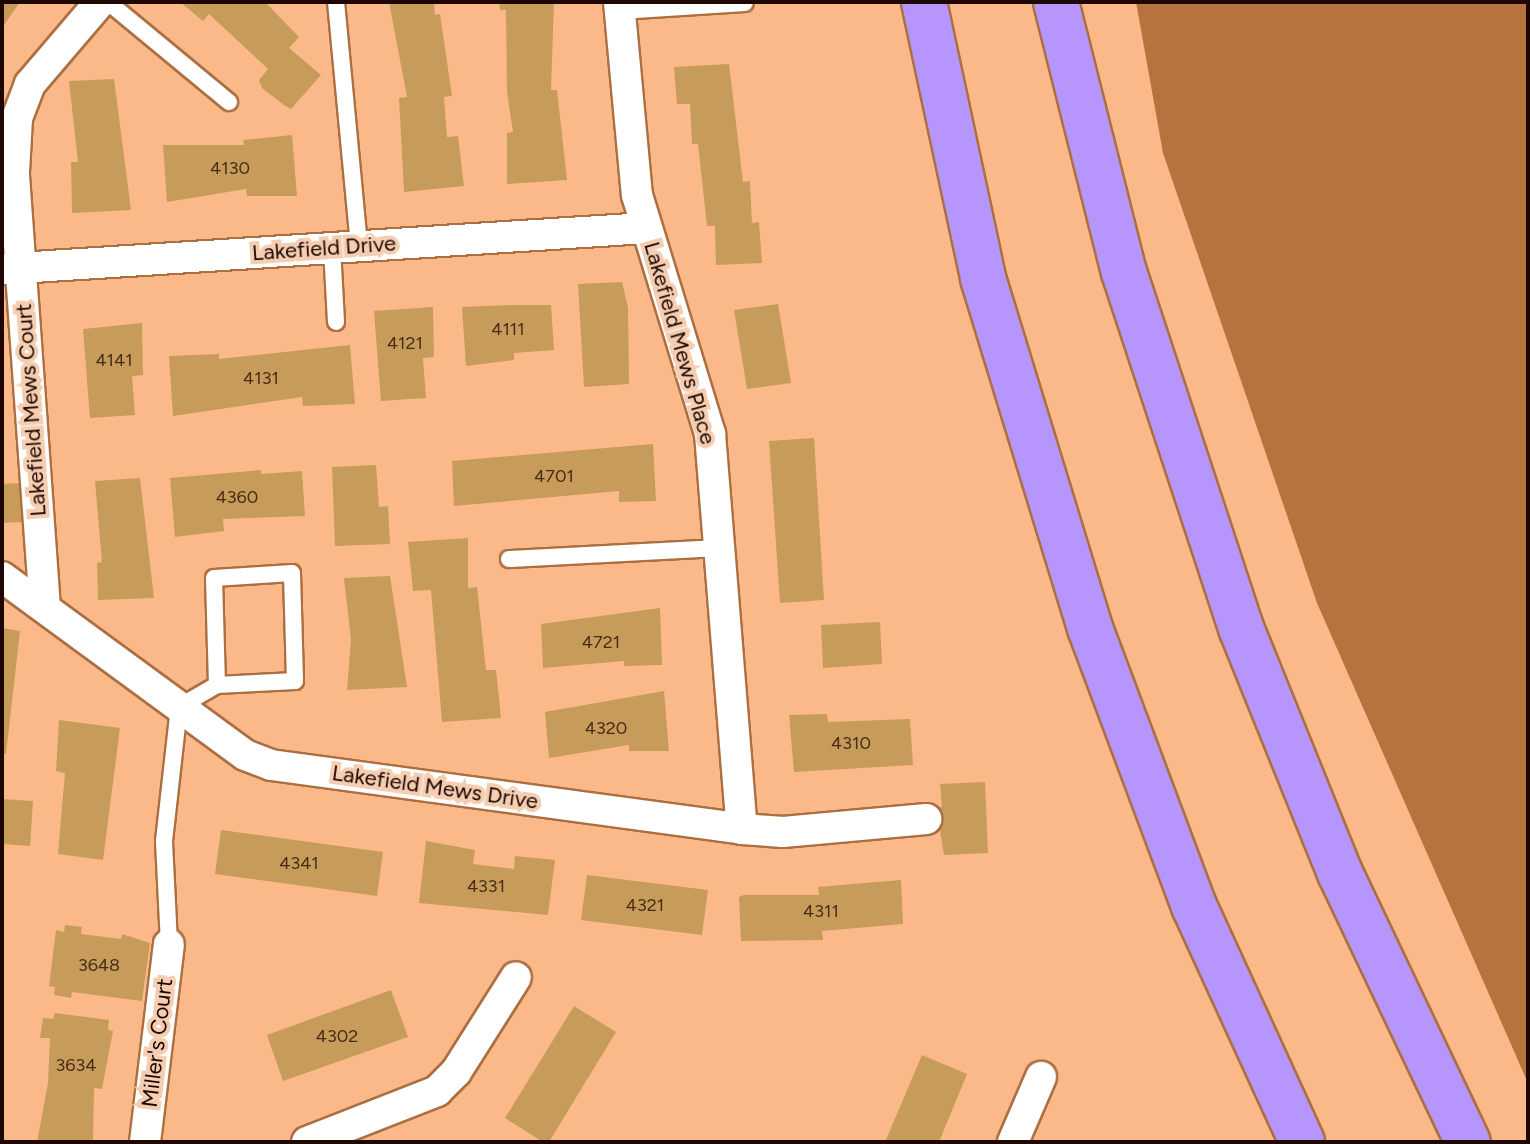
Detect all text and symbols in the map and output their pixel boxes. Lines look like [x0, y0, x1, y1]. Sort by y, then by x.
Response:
house number: 4130 [210, 157, 250, 179]
street label: Lakefield Drive [251, 230, 397, 266]
street label: Lakefield Mews Place [638, 239, 722, 447]
street label: Lakefield Mews Court [10, 303, 52, 517]
house number: 4111 [491, 318, 525, 340]
house number: 4121 [387, 332, 423, 354]
house number: 4141 [95, 349, 133, 371]
house number: 4131 [243, 367, 279, 389]
house number: 4701 [534, 465, 574, 487]
house number: 4360 [216, 486, 258, 508]
house number: 4721 [582, 631, 620, 653]
house number: 4320 [585, 717, 627, 739]
house number: 4310 [831, 732, 871, 754]
street label: Lakefield Mews Drive [330, 759, 540, 815]
house number: 4341 [279, 852, 319, 874]
house number: 4331 [467, 875, 505, 897]
house number: 4321 [626, 894, 664, 916]
house number: 4311 [803, 900, 839, 922]
house number: 3648 [78, 954, 120, 976]
street label: Miller's Court [136, 977, 178, 1109]
house number: 4302 [316, 1025, 358, 1047]
house number: 3634 [56, 1054, 96, 1076]

